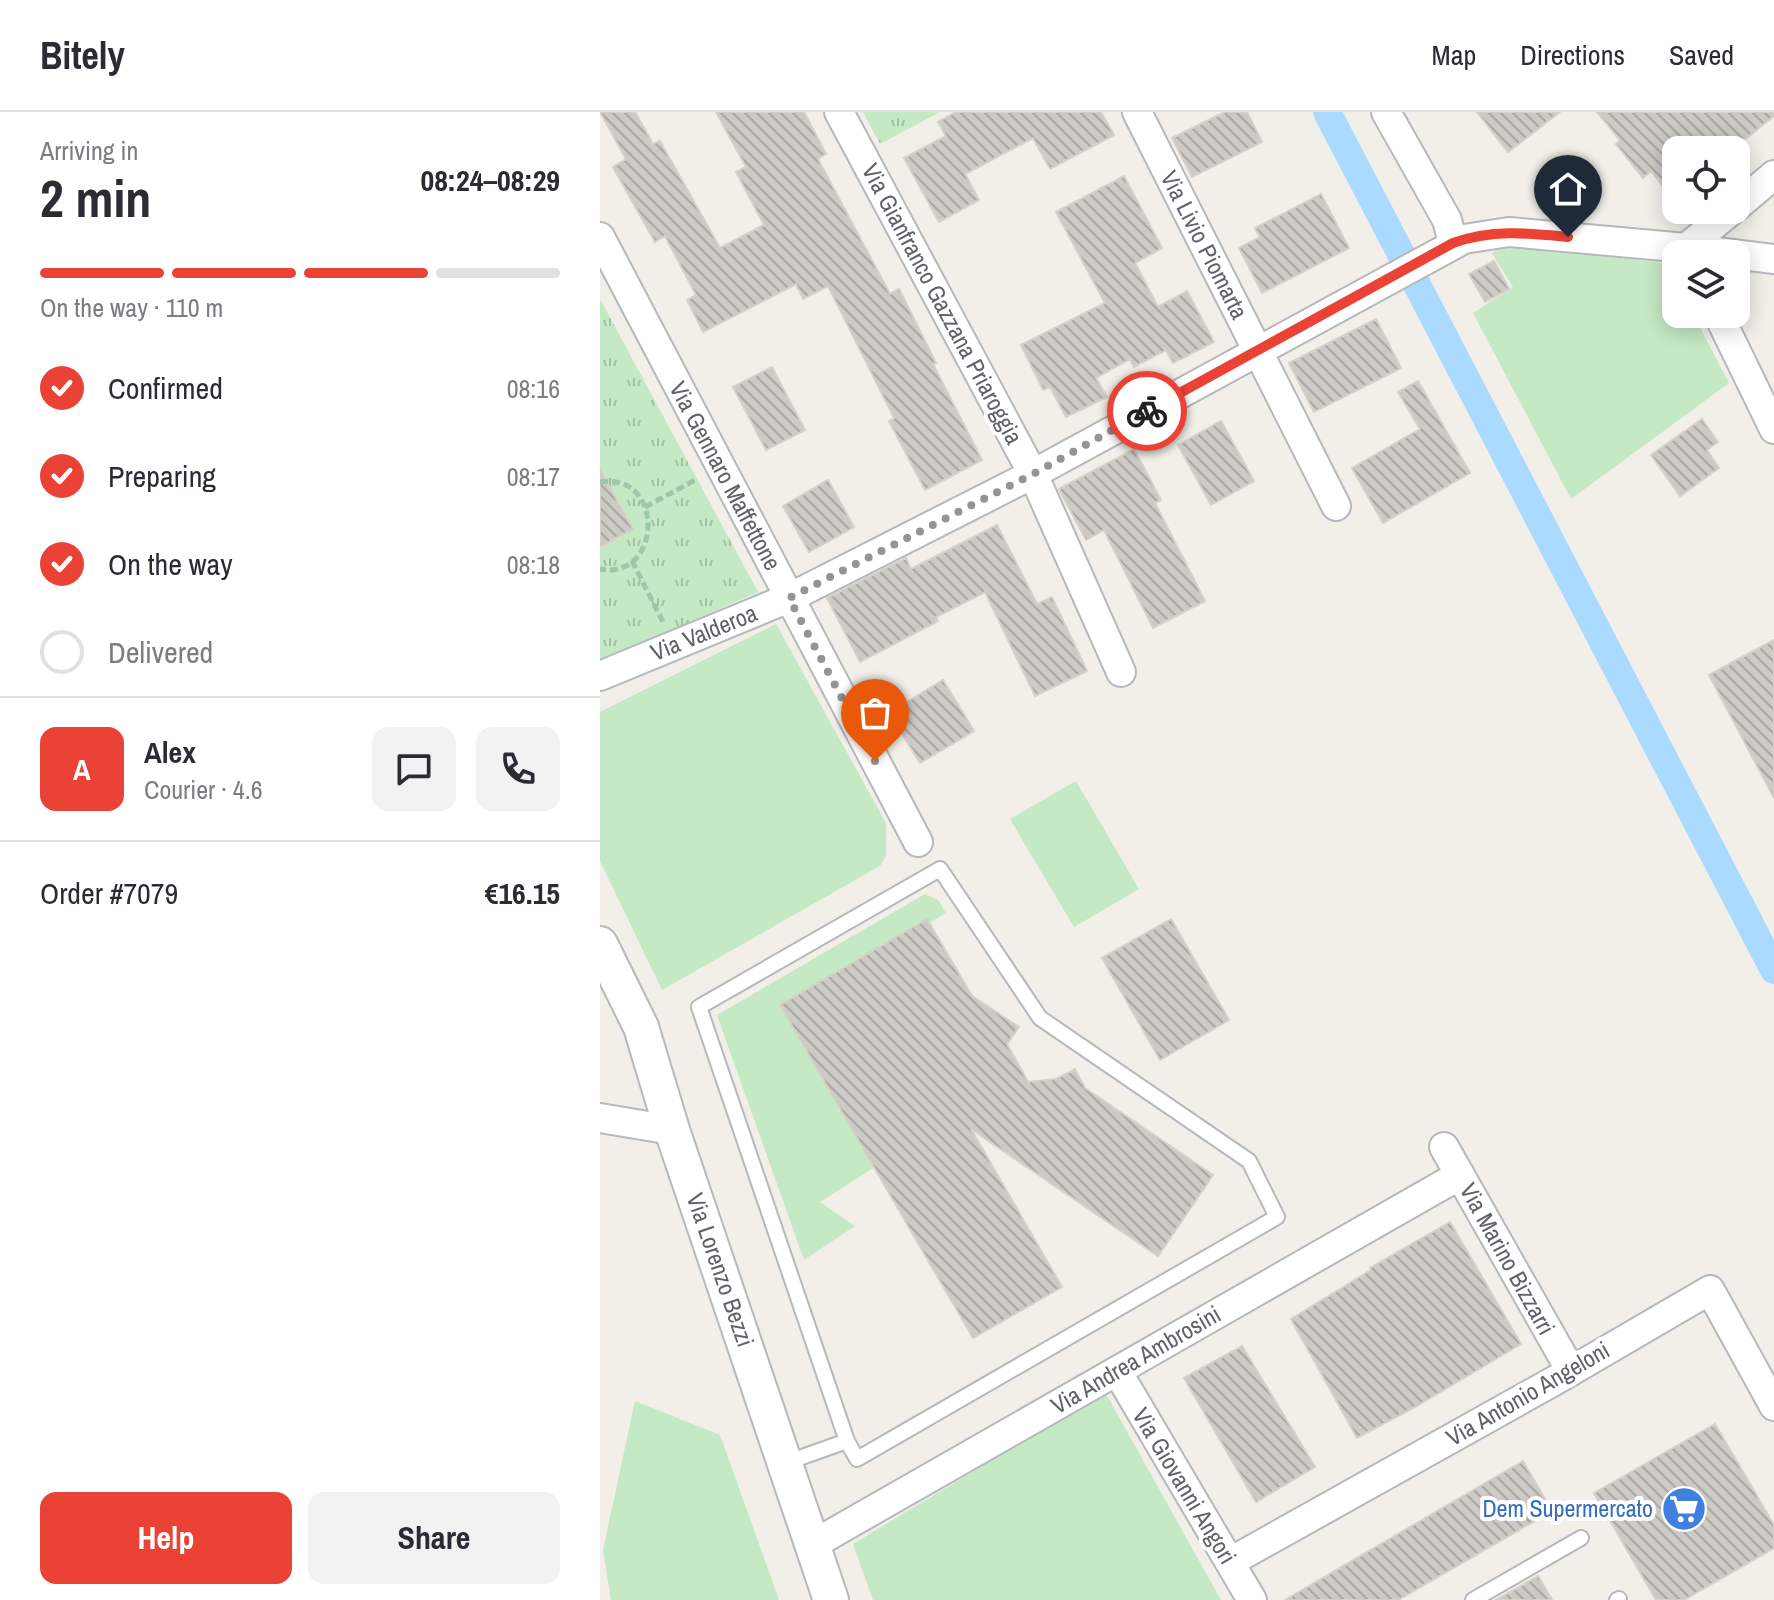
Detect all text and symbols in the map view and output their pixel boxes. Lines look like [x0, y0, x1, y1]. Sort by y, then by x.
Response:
text: Bitely [40, 30, 125, 81]
text: Map [1432, 36, 1476, 74]
text: Directions [1520, 36, 1625, 74]
text: Saved [1669, 36, 1734, 74]
text: Arriving in [40, 133, 138, 168]
map controls [1662, 136, 1750, 328]
button: locate [1662, 136, 1750, 224]
pin [1534, 155, 1602, 237]
street label: Via Gianfranco Gazzana Priaroggia [855, 158, 1031, 450]
text: 08:24–08:29 [421, 160, 560, 200]
text: 2 min [40, 163, 151, 233]
street label: Via Livio Piomarta [1154, 165, 1256, 324]
icon: home [1546, 167, 1590, 211]
button: layers [1662, 240, 1750, 328]
text: On the way · 110 m [40, 290, 223, 325]
icon: check [40, 366, 84, 410]
text: Confirmed [108, 368, 223, 408]
text: 08:16 [507, 371, 560, 406]
courier [1107, 371, 1187, 451]
street label: Via Gennaro Maffettone [663, 376, 789, 575]
icon: bike [1125, 389, 1169, 433]
icon: check [40, 454, 84, 498]
text: Preparing [108, 456, 216, 496]
text: 08:17 [507, 459, 560, 494]
icon: check [40, 542, 84, 586]
text: On the way [108, 544, 232, 584]
text: 08:18 [507, 547, 560, 582]
street label: Via Valderoa [646, 596, 762, 668]
text: Delivered [108, 632, 213, 672]
pin [841, 679, 909, 761]
icon: bag [853, 691, 897, 735]
button: chat [372, 727, 456, 811]
button: phone [476, 727, 560, 811]
text: Alex [144, 732, 196, 772]
text: A [73, 749, 91, 789]
text: Courier · 4.6 [144, 772, 263, 807]
text: Order #7079 [40, 873, 178, 913]
text: €16.15 [485, 873, 560, 913]
street label: Via Marino Bizzarri [1453, 1177, 1563, 1340]
street label: Via Lorenzo Bezzi [680, 1189, 762, 1351]
street label: Via Andrea Ambrosini [1045, 1297, 1226, 1421]
street label: Via Antonio Angeloni [1440, 1333, 1615, 1453]
street label: Via Giovanni Angori [1126, 1401, 1244, 1570]
supermarket icon: Dem Supermercato [1660, 1485, 1708, 1533]
button: Help [40, 1492, 292, 1584]
button: Share [308, 1492, 560, 1584]
place label: Dem Supermercato [1482, 1492, 1653, 1524]

